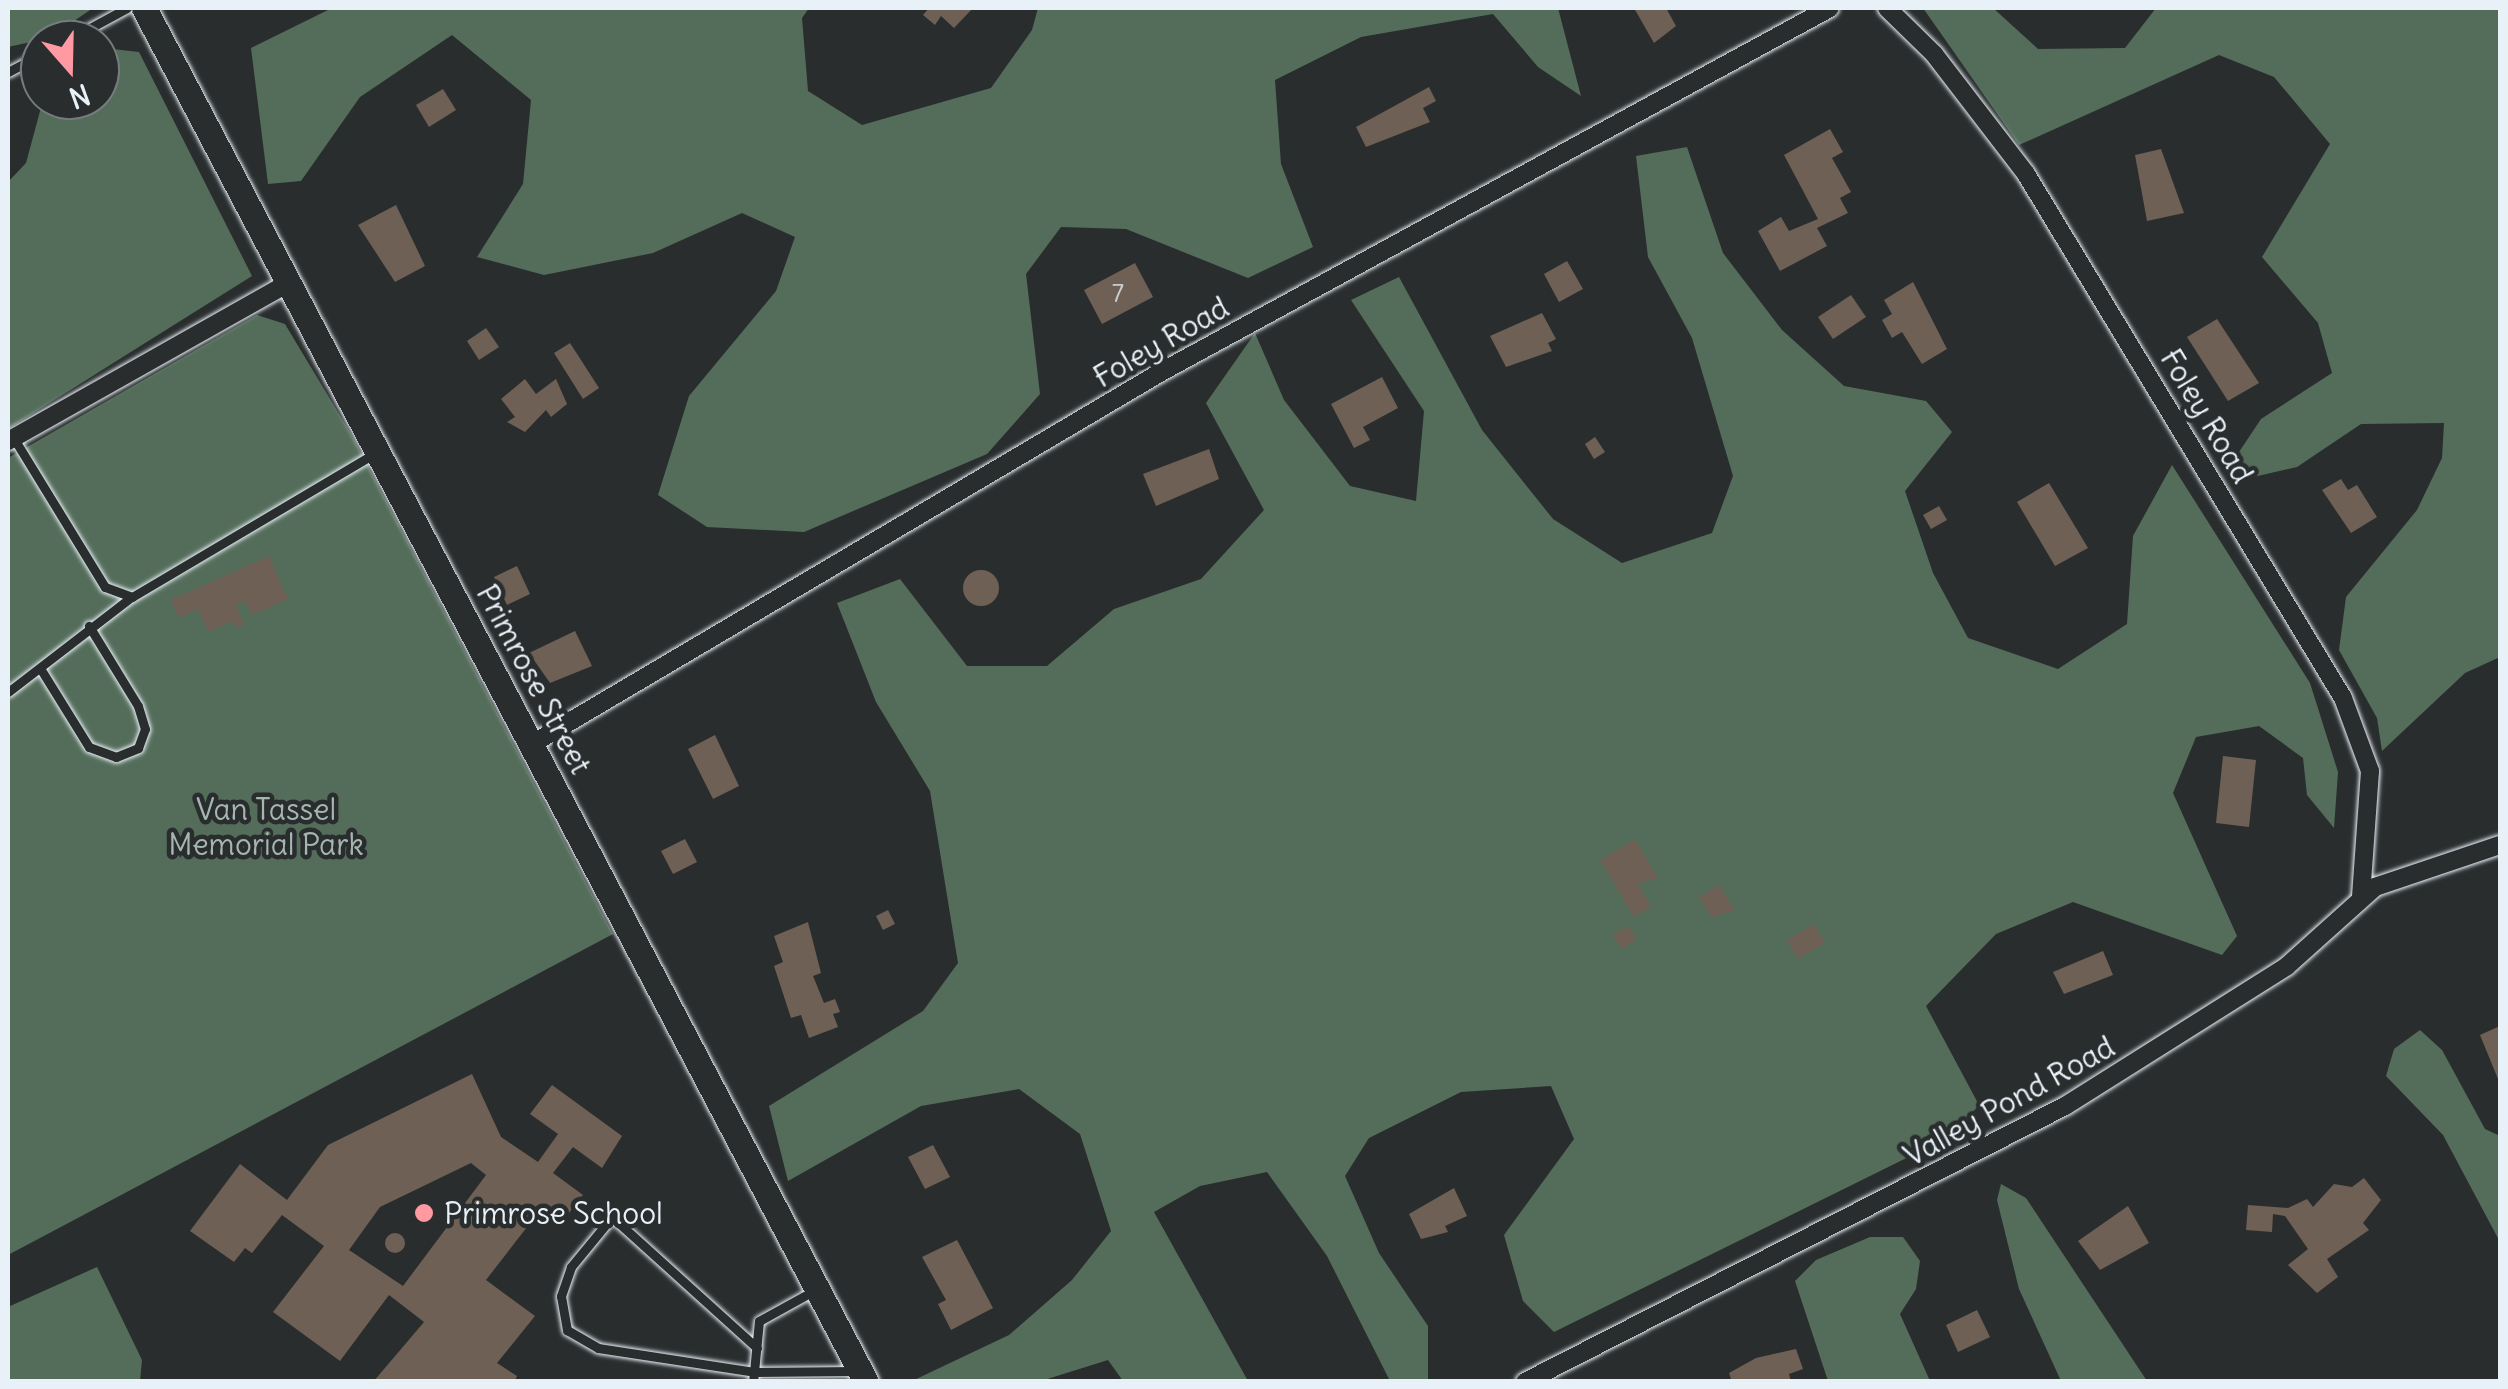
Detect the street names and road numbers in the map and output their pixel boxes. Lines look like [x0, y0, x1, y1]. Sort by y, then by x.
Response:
street label: Foley Road [1087, 289, 1235, 395]
street label: Foley Road [2153, 342, 2261, 490]
street label: Primrose Street [469, 578, 599, 780]
street label: Valley Pond Road [1897, 1028, 2121, 1174]

